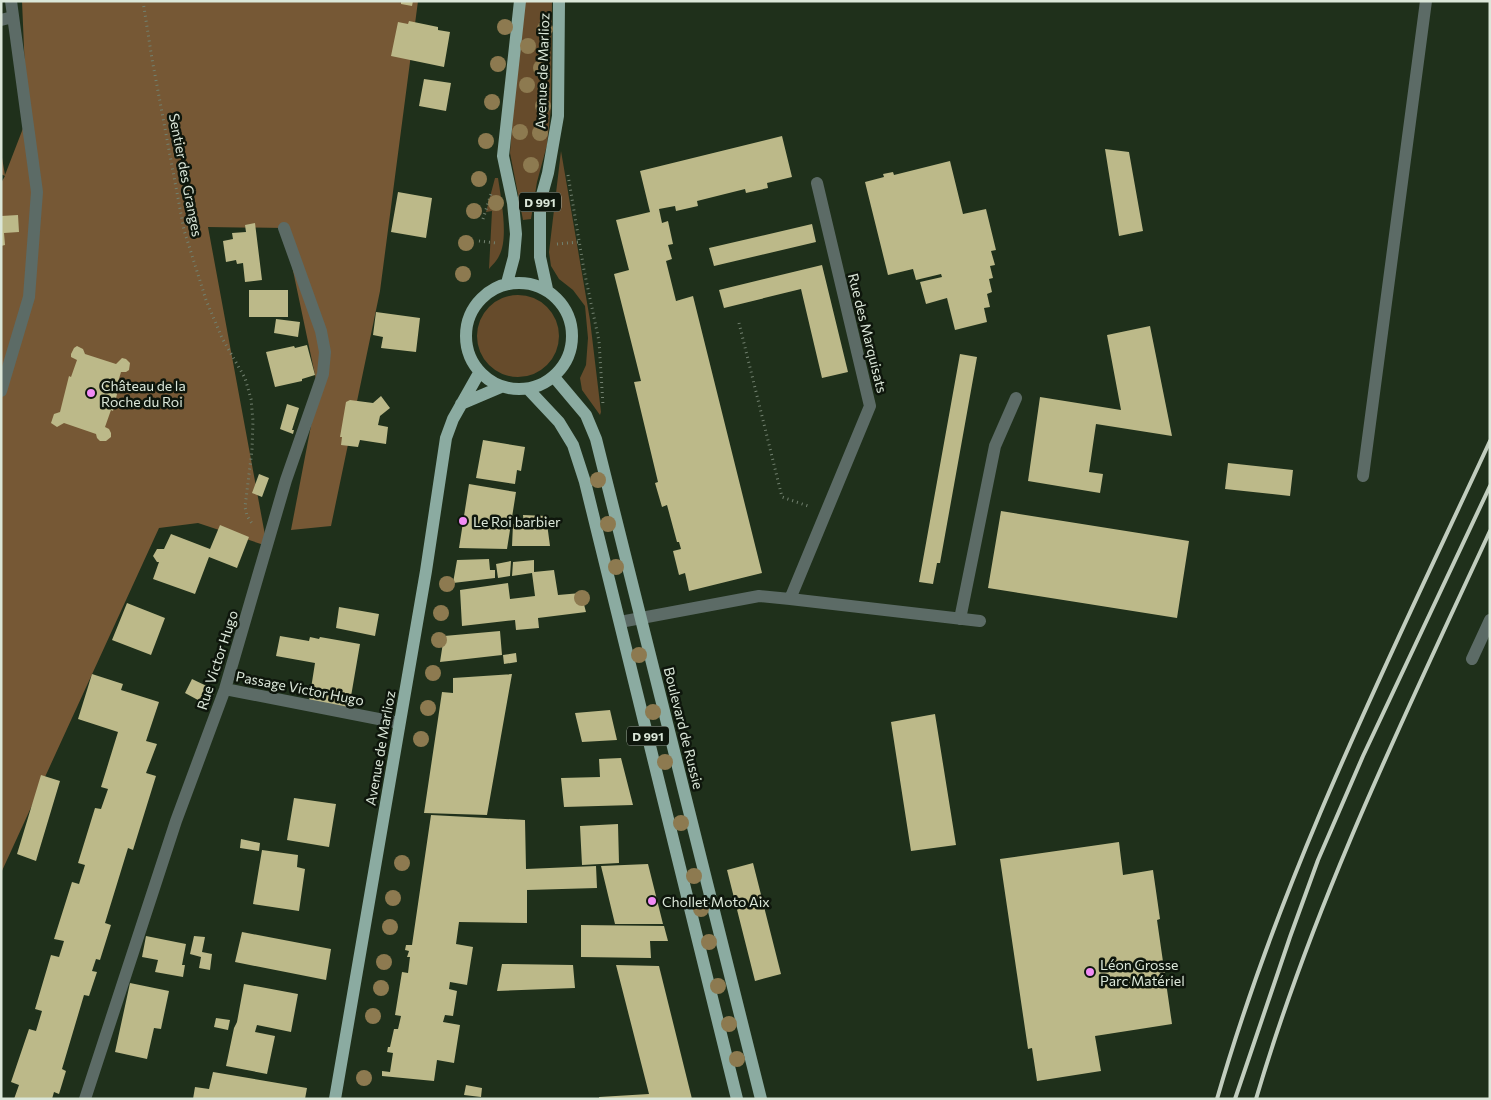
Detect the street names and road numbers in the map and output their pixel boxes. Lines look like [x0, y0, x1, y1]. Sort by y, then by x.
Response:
street label: Avenue de Marlioz [531, 13, 553, 129]
street label: Sentier des Granges [166, 112, 206, 238]
road number: D 991 [519, 192, 561, 212]
street label: Rue des Marquisats [845, 271, 891, 395]
street label: Rue Victor Hugo [193, 608, 241, 712]
street label: Boulevard de Russie [661, 665, 707, 791]
street label: Passage Victor Hugo [234, 667, 366, 709]
street label: Avenue de Marlioz [362, 689, 398, 807]
road number: D 991 [627, 726, 669, 746]

